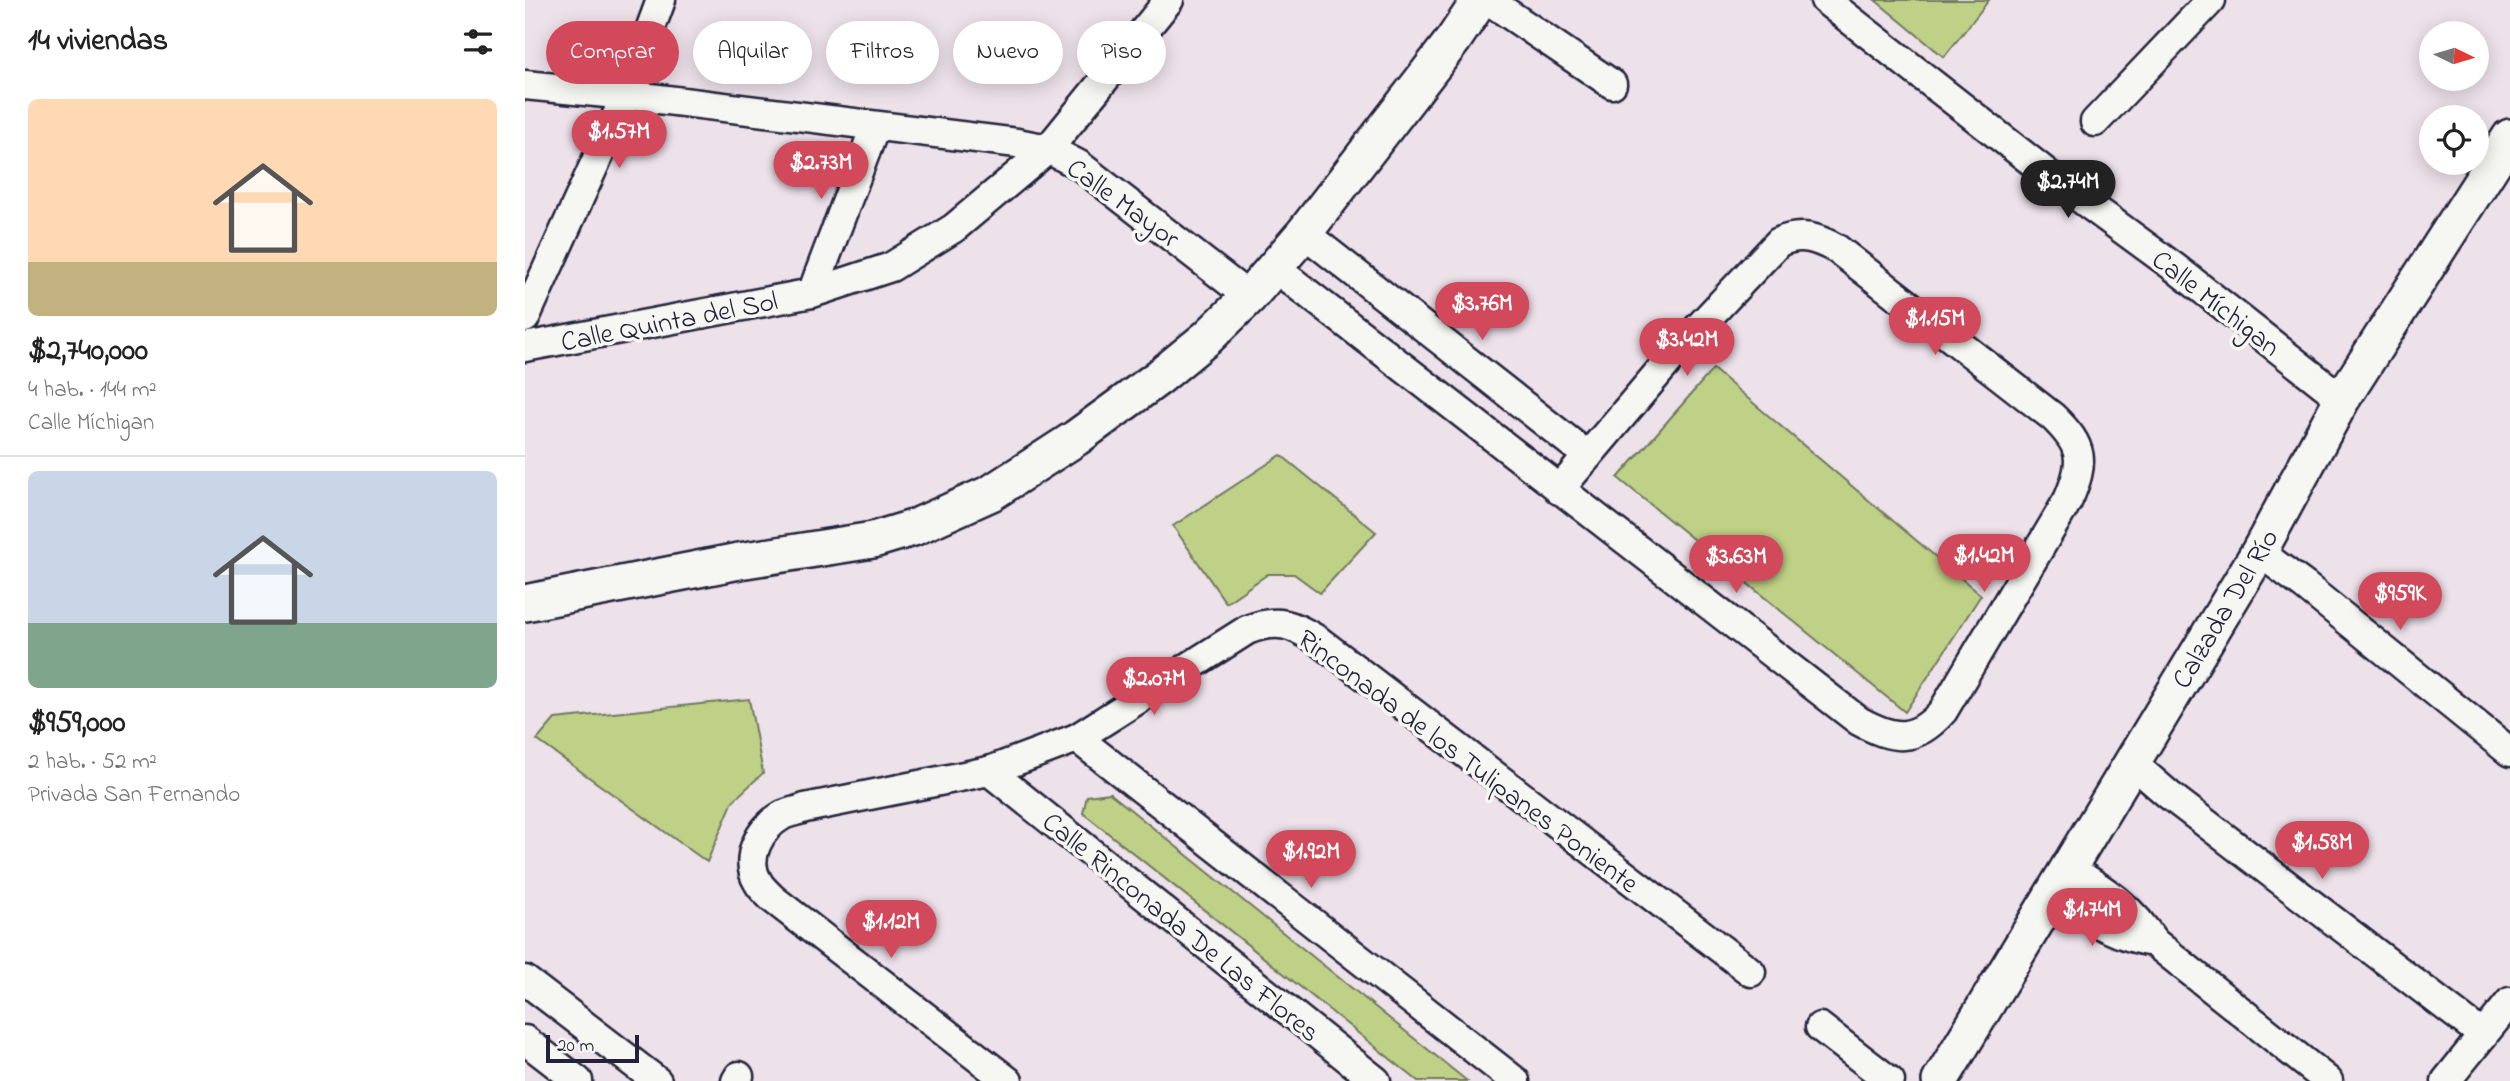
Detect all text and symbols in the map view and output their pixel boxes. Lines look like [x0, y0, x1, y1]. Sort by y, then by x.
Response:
text: 14 viviendas [28, 20, 168, 64]
chip: Comprar [546, 21, 679, 84]
chip: Alquilar [693, 21, 812, 84]
chip: Filtros [826, 21, 939, 84]
chip: Nuevo [953, 21, 1063, 84]
chip: Piso [1077, 21, 1166, 84]
north arrow [2419, 21, 2489, 91]
map controls [2419, 21, 2489, 175]
icon: filters [459, 23, 497, 61]
button: locate [2419, 105, 2489, 175]
pin: $1.57M [562, 110, 676, 170]
text: $1.57M [588, 116, 650, 149]
pin: $2.73M [764, 142, 878, 201]
icon: home [200, 145, 326, 271]
text: $2.73M [790, 147, 852, 180]
street label: Calle Mayor [1057, 150, 1187, 260]
pin: $2.74M [2011, 160, 2125, 220]
text: $2.74M [2037, 166, 2099, 199]
street label: Calle Míchigan [2142, 241, 2288, 368]
street label: Calle Quinta del Sol [558, 282, 782, 365]
pin: $3.76M [1425, 282, 1539, 342]
text: $3.76M [1451, 288, 1513, 321]
pin: $1.15M [1878, 298, 1992, 357]
text: $1.15M [1905, 303, 1965, 336]
pin: $3.42M [1630, 318, 1744, 378]
text: $3.42M [1656, 324, 1718, 357]
text: $2,740,000 [28, 330, 148, 374]
text: 4 hab. · 144 m² [28, 374, 157, 407]
text: Calle Míchigan [28, 407, 154, 440]
icon: home [200, 517, 326, 643]
street label: Calzada Del Río [2163, 522, 2291, 697]
pin: $1.42M [1927, 534, 2041, 594]
pin: $3.63M [1679, 536, 1793, 595]
text: $1.42M [1954, 540, 2014, 573]
text: $3.63M [1705, 541, 1767, 574]
pin: $959K [2351, 572, 2449, 632]
text: $959K [2374, 578, 2426, 611]
street label: Rinconada de los Tulipanes Poniente [1288, 621, 1647, 905]
pin: $2.07M [1097, 658, 1211, 717]
text: $2.07M [1122, 663, 1186, 696]
text: $959,000 [28, 702, 125, 746]
text: 2 hab. · 52 m² [28, 746, 157, 779]
text: Privada San Fernando [28, 779, 240, 812]
street label: Calle Rinconada De Las Flores [1032, 804, 1328, 1054]
pin: $1.58M [2265, 822, 2379, 881]
text: $1.58M [2291, 827, 2353, 860]
pin: $1.92M [1254, 830, 1368, 890]
text: $1.92M [1282, 836, 1340, 869]
pin: $1.74M [2035, 888, 2149, 948]
text: $1.74M [2063, 894, 2121, 927]
pin: $1.12M [834, 900, 948, 960]
text: $1.12M [862, 906, 920, 939]
scale bar [546, 1032, 639, 1064]
text: 20 m [557, 1033, 594, 1060]

